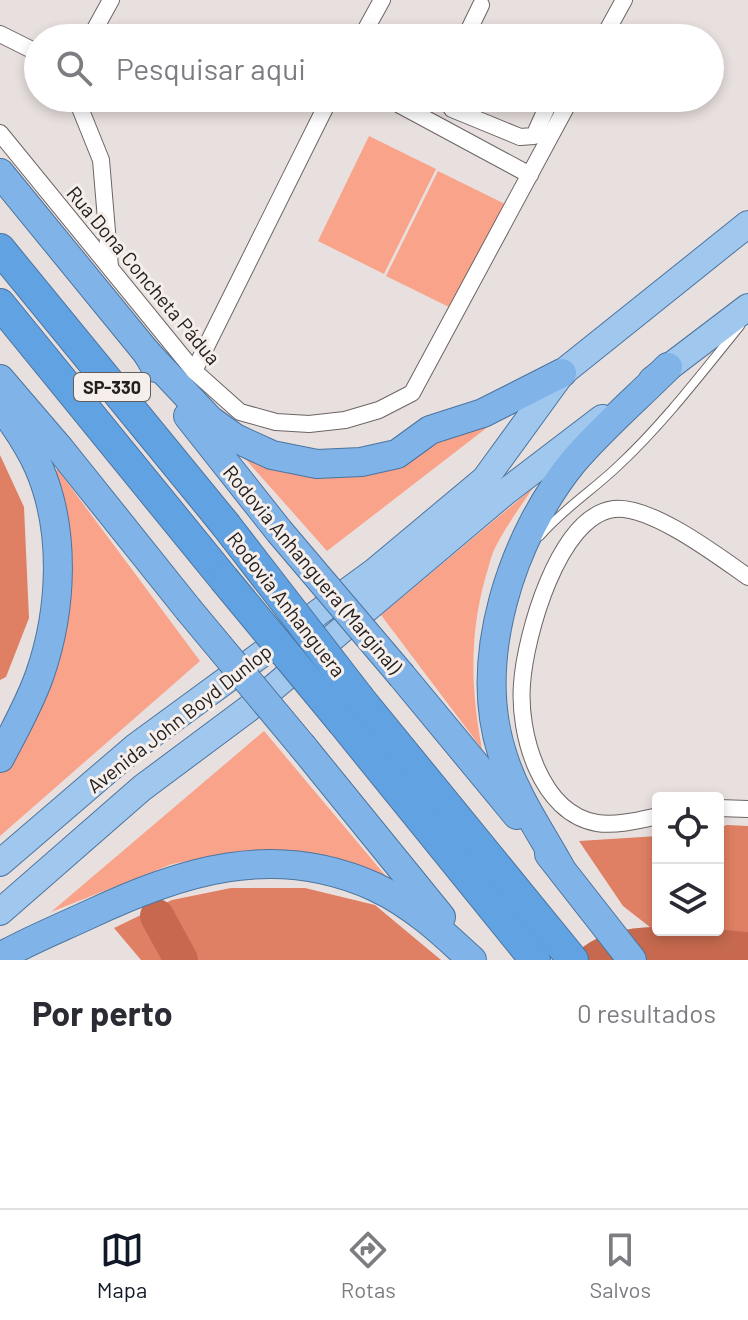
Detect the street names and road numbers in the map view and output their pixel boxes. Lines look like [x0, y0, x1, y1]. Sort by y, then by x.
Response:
street label: Rua Dona Concheta Pádua [62, 181, 226, 369]
road number: SP-330 [74, 373, 150, 401]
street label: Rodovia Anhanguera (Marginal) [219, 460, 407, 678]
street label: Rodovia Anhanguera [223, 527, 351, 681]
street label: Avenida John Boyd Dunlop [82, 639, 276, 797]

